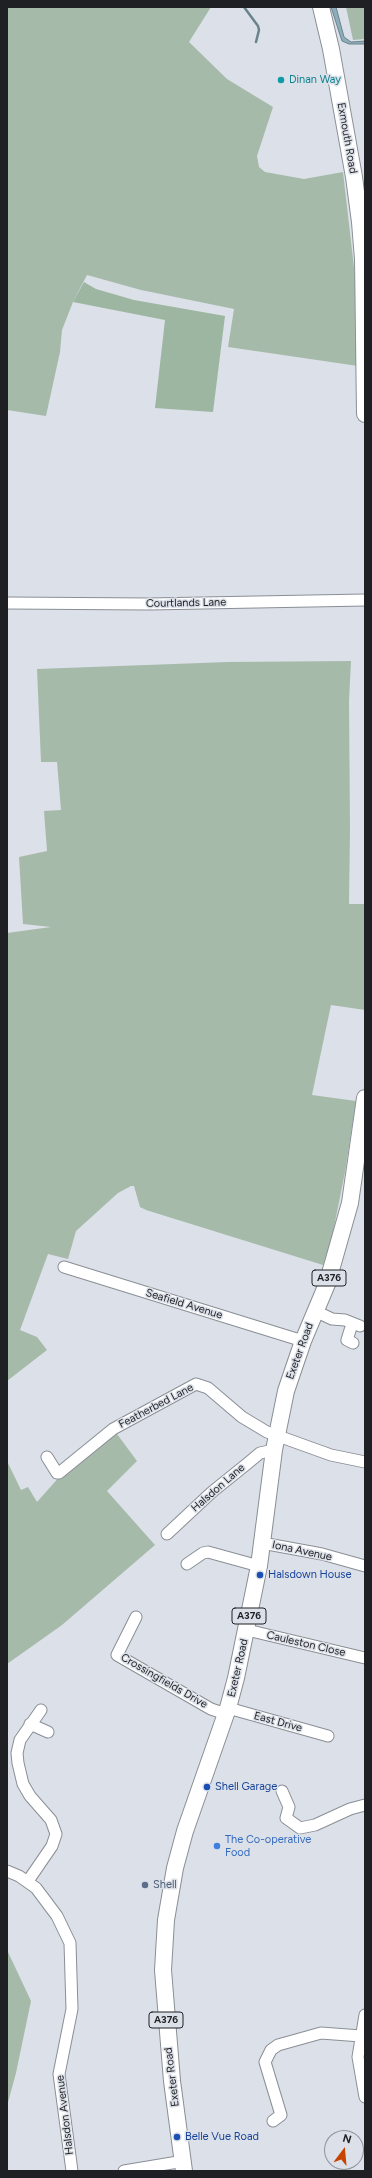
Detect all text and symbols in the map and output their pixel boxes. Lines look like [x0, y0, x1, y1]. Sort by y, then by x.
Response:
place label: Dinan Way [289, 73, 341, 87]
marker: Dinan Way [276, 75, 286, 85]
street label: Exmouth Road [334, 101, 360, 175]
street label: Courtlands Lane [146, 596, 226, 610]
road number: A376 [312, 1270, 346, 1286]
street label: Seafield Avenue [144, 1286, 224, 1322]
street label: Exeter Road [284, 1321, 316, 1381]
street label: Featherbed Lane [116, 1381, 196, 1431]
street label: Halsdon Lane [189, 1461, 247, 1515]
street label: Iona Avenue [271, 1538, 333, 1564]
place label: Halsdown House [268, 1568, 351, 1582]
marker: Halsdown House [255, 1570, 265, 1580]
road number: A376 [232, 1608, 266, 1624]
street label: Cauleston Close [265, 1629, 347, 1659]
street label: Exeter Road [225, 1637, 251, 1699]
street label: Crossingfields Drive [118, 1651, 210, 1711]
street label: East Drive [252, 1709, 304, 1735]
place label: Shell Garage [215, 1780, 277, 1794]
marker: Shell Garage [202, 1782, 212, 1792]
place label: The Co-operative Food [225, 1833, 311, 1859]
marker: The Co-operative Food [212, 1841, 222, 1851]
place label: Shell [153, 1878, 177, 1892]
marker: Shell [140, 1880, 150, 1890]
road number: A376 [149, 2012, 183, 2028]
street label: Exeter Road [162, 2047, 182, 2107]
street label: Halsdon Avenue [54, 2074, 76, 2156]
place label: Belle Vue Road [185, 2130, 259, 2144]
north arrow [324, 2130, 364, 2170]
marker: Belle Vue Road [172, 2132, 182, 2142]
text: N [341, 2132, 353, 2146]

